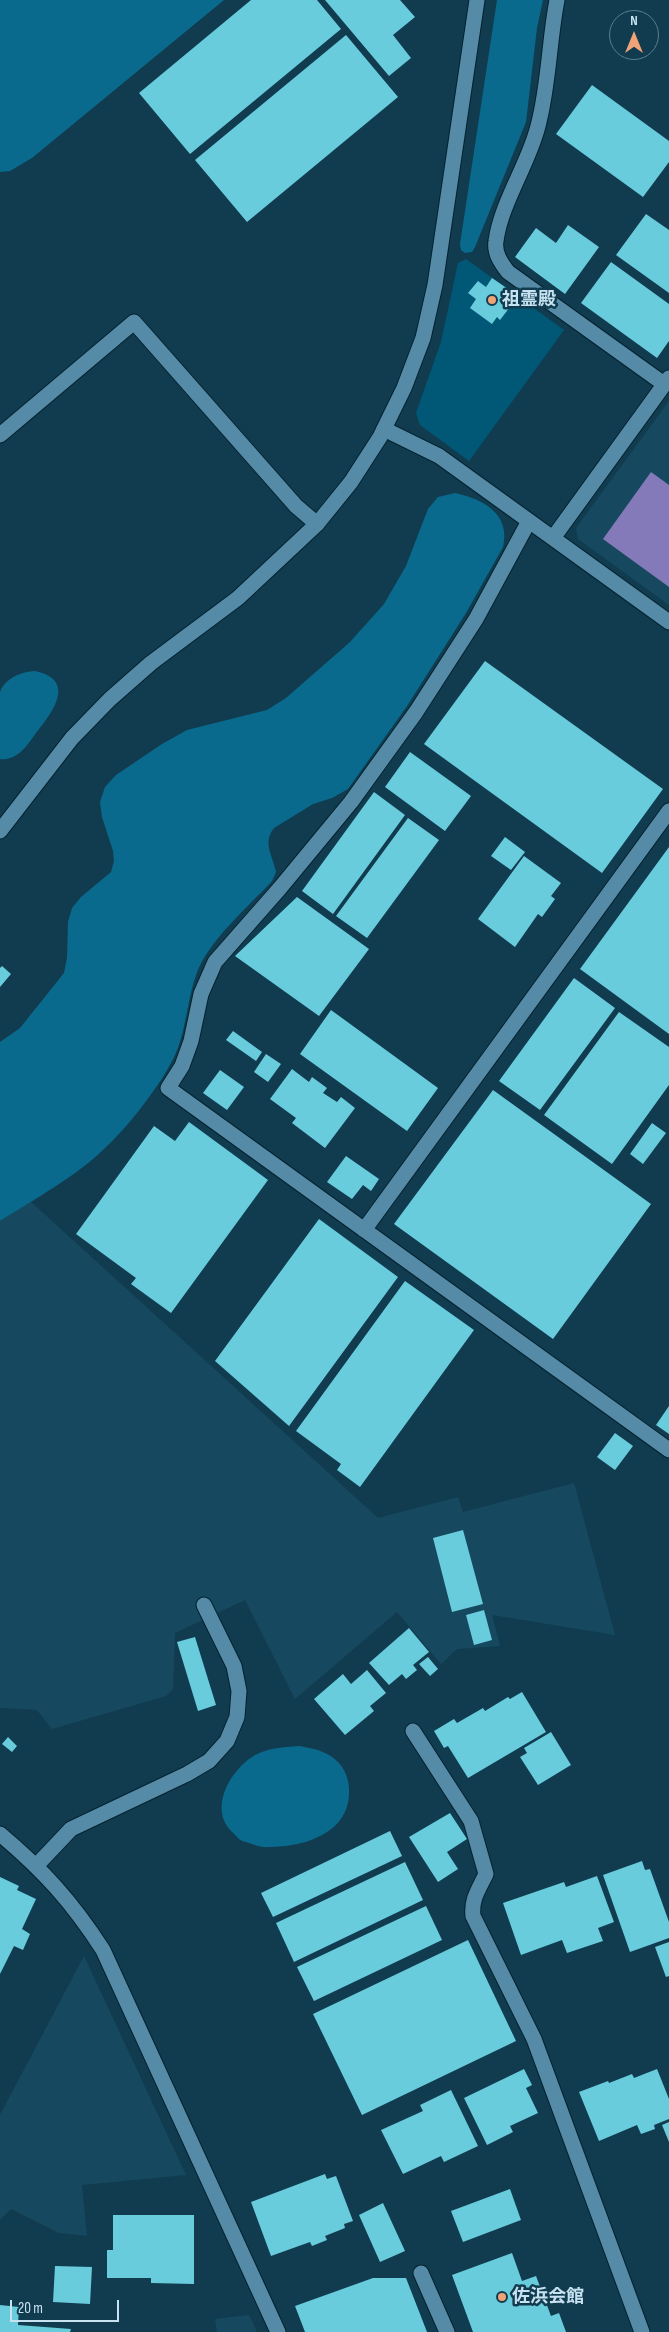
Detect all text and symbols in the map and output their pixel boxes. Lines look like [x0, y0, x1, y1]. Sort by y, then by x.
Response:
north arrow [609, 10, 659, 60]
text: N [630, 12, 638, 29]
place label: 祖霊殿 [502, 289, 556, 311]
marker: 祖霊殿 [486, 294, 498, 306]
place label: 佐浜会館 [512, 2286, 584, 2308]
scale bar [12, 2290, 121, 2322]
marker: 佐浜会館 [496, 2291, 508, 2303]
text: 20 m [18, 2299, 43, 2318]

